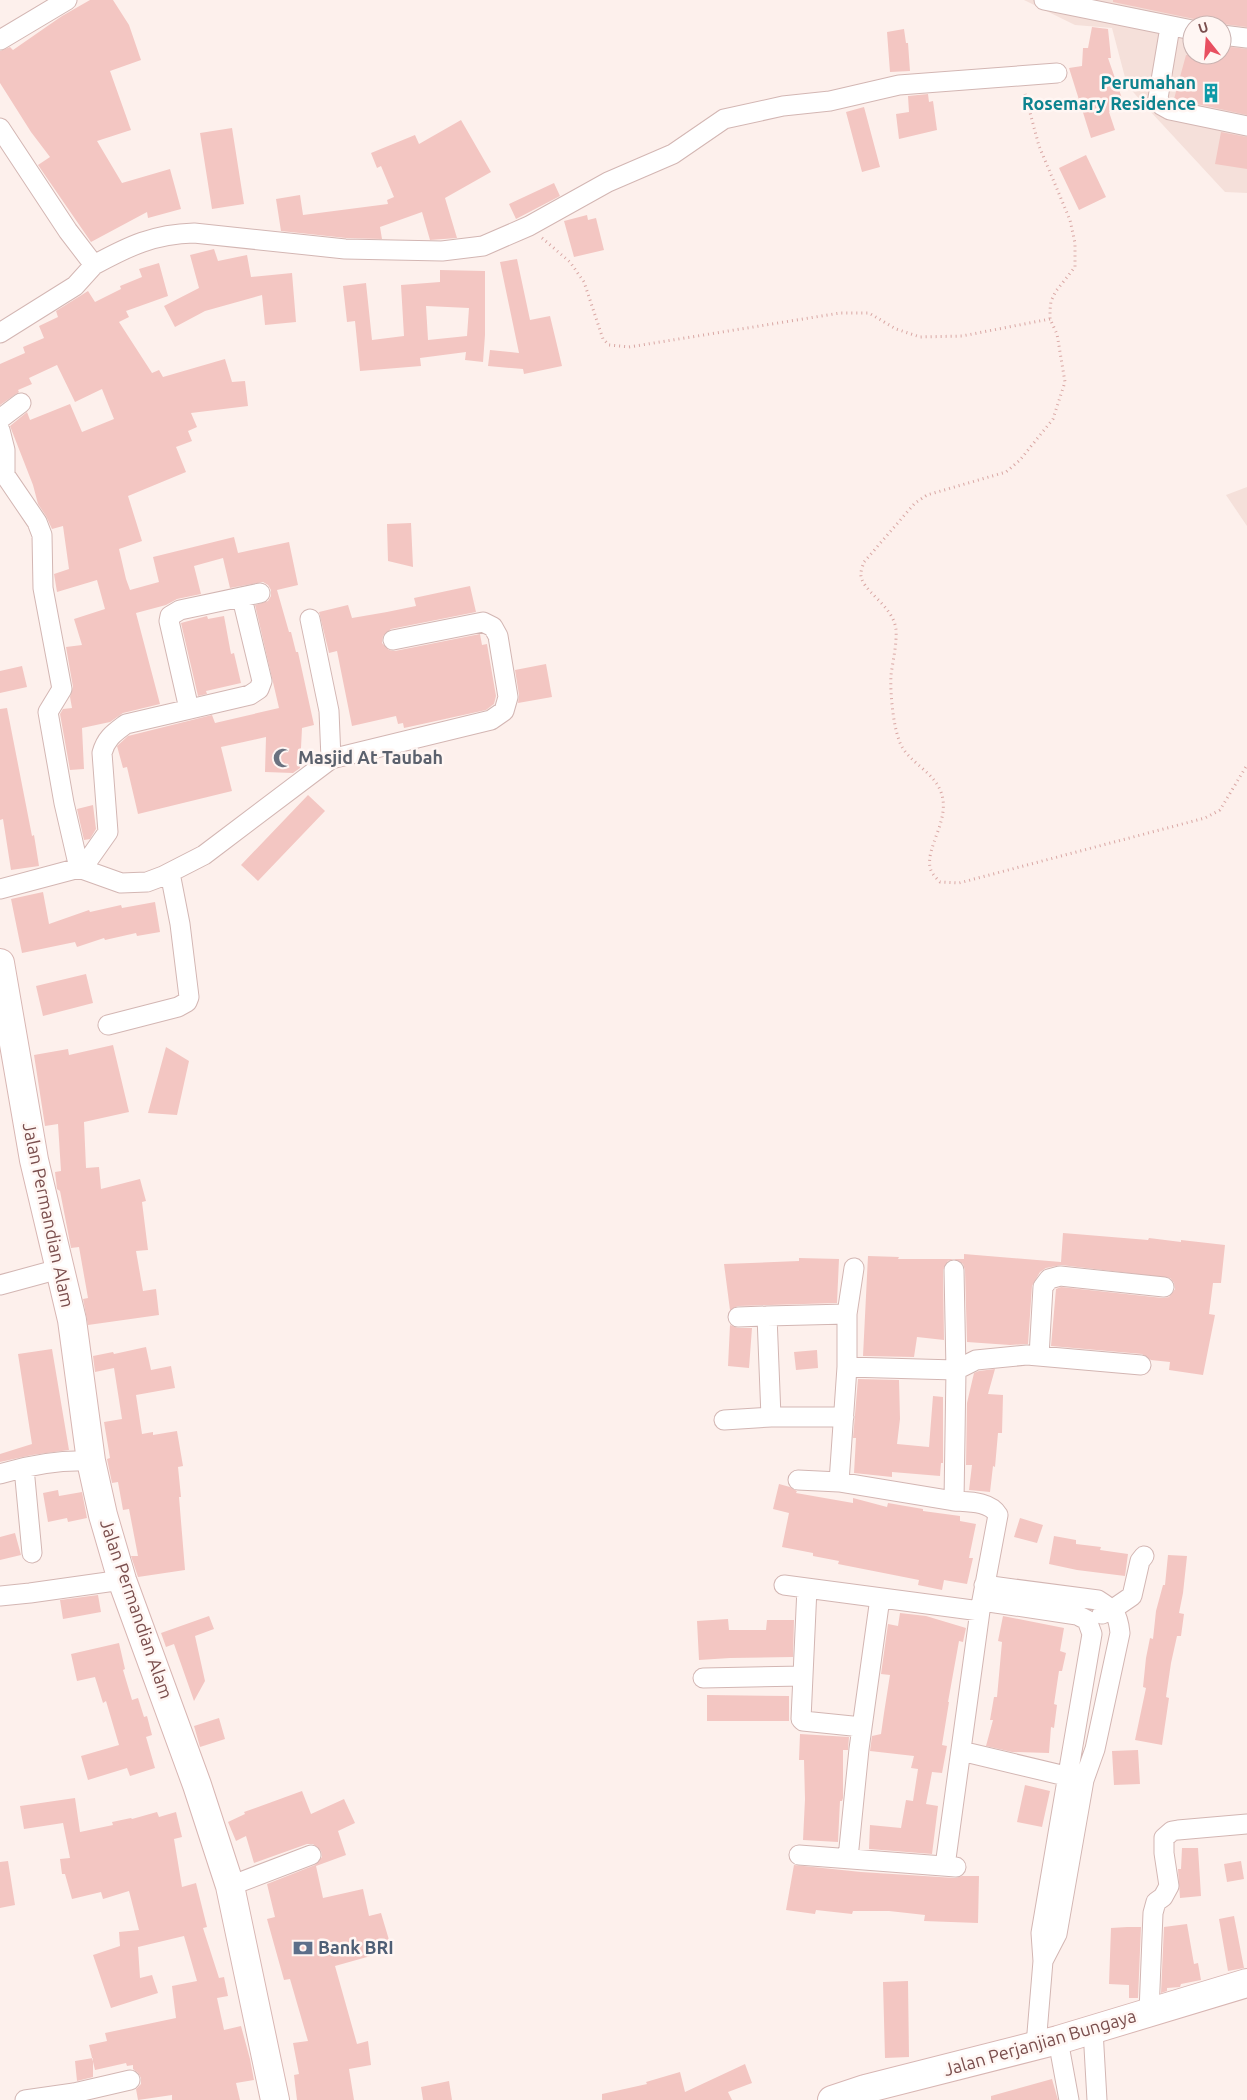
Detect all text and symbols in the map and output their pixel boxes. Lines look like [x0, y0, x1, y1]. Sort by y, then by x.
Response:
north arrow [1182, 15, 1232, 65]
text: U [1196, 18, 1210, 37]
place label: Perumahan Rosemary Residence [1022, 72, 1196, 113]
building icon: Perumahan Rosemary Residence [1200, 82, 1222, 104]
mosque icon: Masjid At Taubah [272, 747, 294, 769]
place label: Masjid At Taubah [298, 747, 443, 767]
street label: Jalan Permandian Alam [20, 1121, 78, 1309]
street label: Jalan Permandian Alam [97, 1516, 177, 1701]
bank icon: Bank BRI [292, 1937, 314, 1959]
place label: Bank BRI [318, 1937, 394, 1957]
street label: Jalan Perjanjian Bungaya [941, 2005, 1138, 2079]

